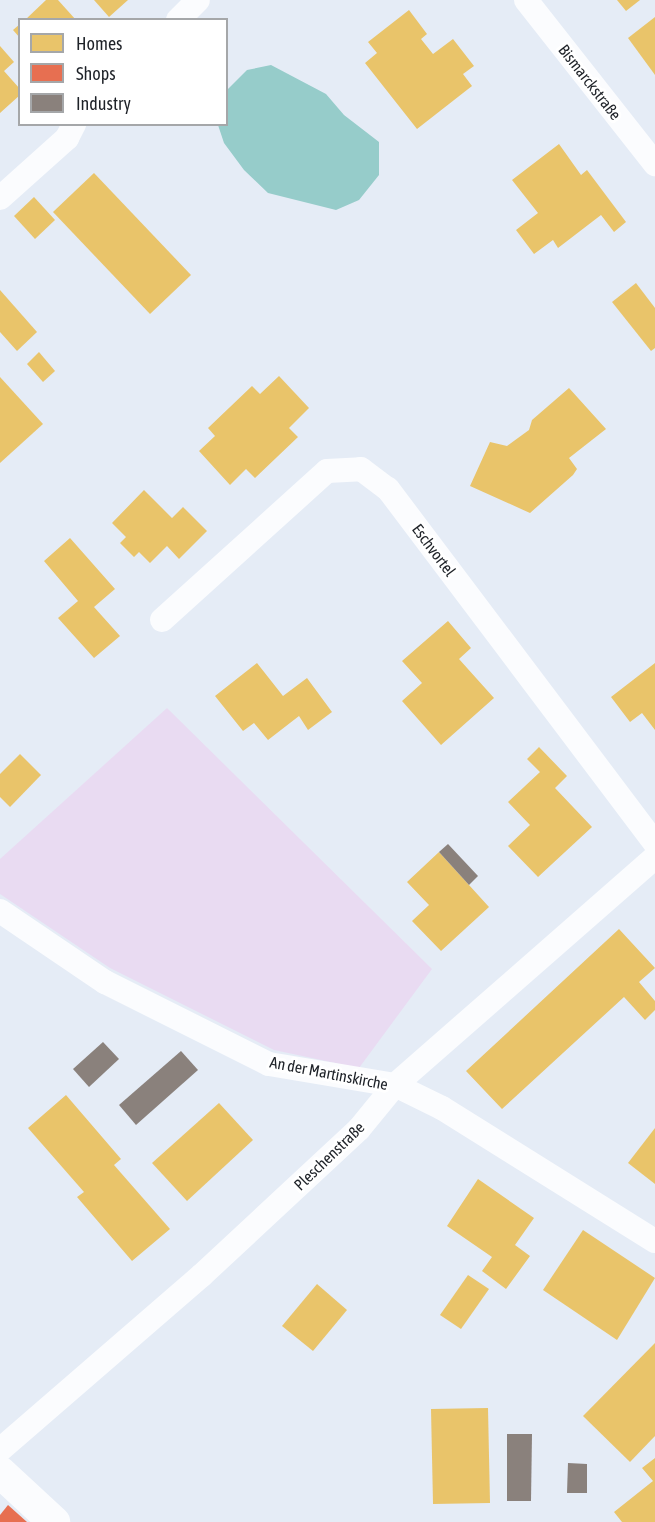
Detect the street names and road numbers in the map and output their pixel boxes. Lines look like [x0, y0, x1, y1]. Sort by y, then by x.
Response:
street label: Bismarckstraße [555, 40, 625, 124]
street label: Eschvortel [408, 520, 460, 580]
street label: An der Martinskirche [268, 1052, 390, 1094]
street label: Pleschenstraße [290, 1118, 368, 1194]

